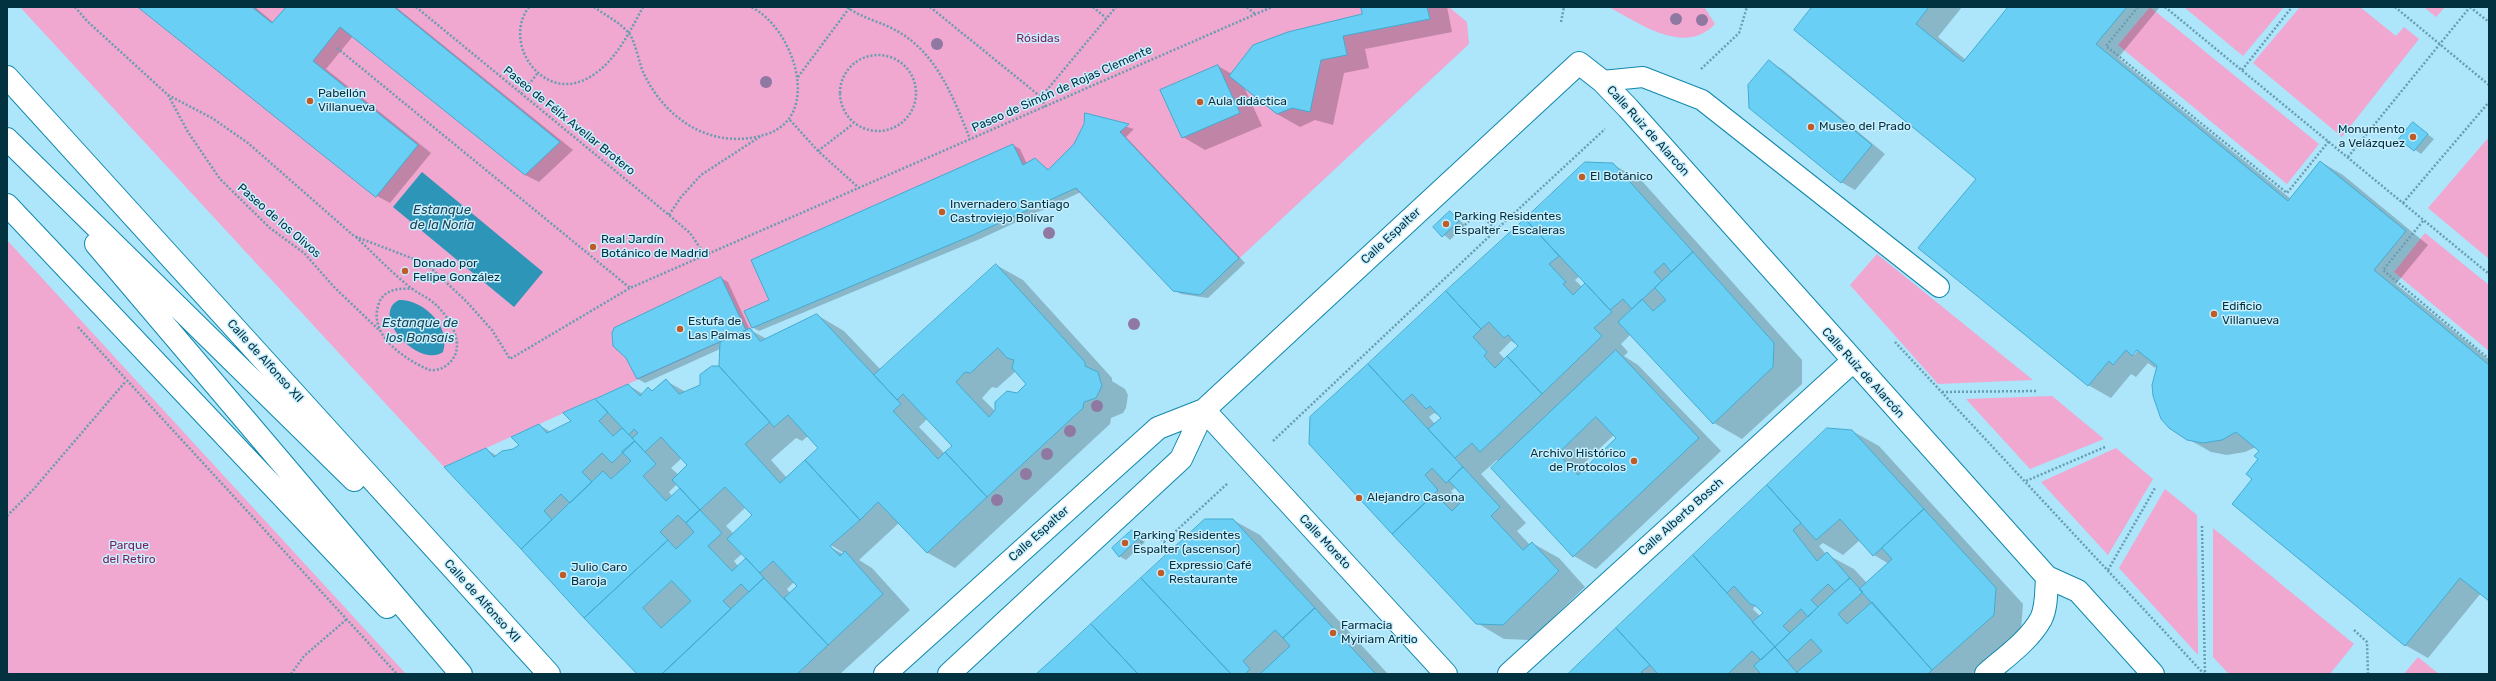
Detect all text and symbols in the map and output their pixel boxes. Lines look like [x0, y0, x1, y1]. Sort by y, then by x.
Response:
park label: Rósidas [1016, 32, 1060, 46]
street label: Paseo de Simón de Rojas Clemente [970, 43, 1154, 135]
street label: Paseo de Félix Avellar Brotero [500, 63, 638, 179]
street label: Calle Ruiz de Alarcón [1604, 83, 1692, 179]
place label: Pabellón Villanueva [318, 87, 375, 115]
place label: Aula didáctica [1208, 95, 1287, 109]
marker: Pabellón Villanueva [305, 96, 315, 106]
marker: Aula didáctica [1195, 97, 1205, 107]
place label: Museo del Prado [1819, 120, 1911, 134]
marker: Museo del Prado [1806, 122, 1816, 132]
place label: Monumento a Velázquez [2338, 123, 2405, 151]
marker: Monumento a Velázquez [2408, 132, 2418, 142]
place label: El Botánico [1590, 170, 1653, 184]
marker: El Botánico [1577, 172, 1587, 182]
street label: Paseo de los Olivos [234, 181, 324, 261]
place label: Invernadero Santiago Castroviejo Bolívar [950, 198, 1070, 226]
water label: Estanque de la Noria [410, 202, 474, 233]
street label: Calle Espalter [1358, 205, 1424, 267]
marker: Invernadero Santiago Castroviejo Bolívar [937, 207, 947, 217]
place label: Parking Residentes Espalter - Escaleras [1454, 210, 1565, 238]
marker: Parking Residentes Espalter - Escaleras [1441, 219, 1451, 229]
place label: Real Jardín Botánico de Madrid [601, 233, 708, 261]
marker: Real Jardín Botánico de Madrid [588, 242, 598, 252]
place label: Donado por Felipe González [413, 257, 500, 285]
marker: Donado por Felipe González [400, 266, 410, 276]
place label: Edificio Villanueva [2222, 300, 2279, 328]
marker: Edificio Villanueva [2209, 309, 2219, 319]
water label: Estanque de los Bonsais [382, 315, 458, 346]
place label: Estufa de Las Palmas [688, 315, 751, 343]
street label: Calle de Alfonso XII [224, 317, 306, 405]
marker: Estufa de Las Palmas [675, 324, 685, 334]
street label: Calle Ruiz de Alarcón [1819, 325, 1907, 421]
place label: Archivo Histórico de Protocolos [1530, 447, 1626, 475]
marker: Archivo Histórico de Protocolos [1629, 456, 1639, 466]
street label: Calle Alberto Bosch [1636, 475, 1726, 559]
place label: Alejandro Casona [1367, 491, 1465, 505]
marker: Alejandro Casona [1354, 493, 1364, 503]
street label: Calle Espalter [1006, 503, 1072, 565]
street label: Calle Moreto [1296, 512, 1354, 572]
place label: Parking Residentes Espalter (ascensor) [1133, 529, 1240, 557]
marker: Parking Residentes Espalter (ascensor) [1120, 538, 1130, 548]
park label: Parque del Retiro [102, 539, 156, 567]
street label: Calle de Alfonso XII [441, 557, 523, 645]
place label: Expressio Café Restaurante [1169, 559, 1252, 587]
place label: Julio Caro Baroja [571, 561, 627, 589]
marker: Expressio Café Restaurante [1156, 568, 1166, 578]
marker: Julio Caro Baroja [558, 570, 568, 580]
place label: Farmacia Myiriam Aritio [1341, 619, 1418, 647]
marker: Farmacia Myiriam Aritio [1328, 628, 1338, 638]

